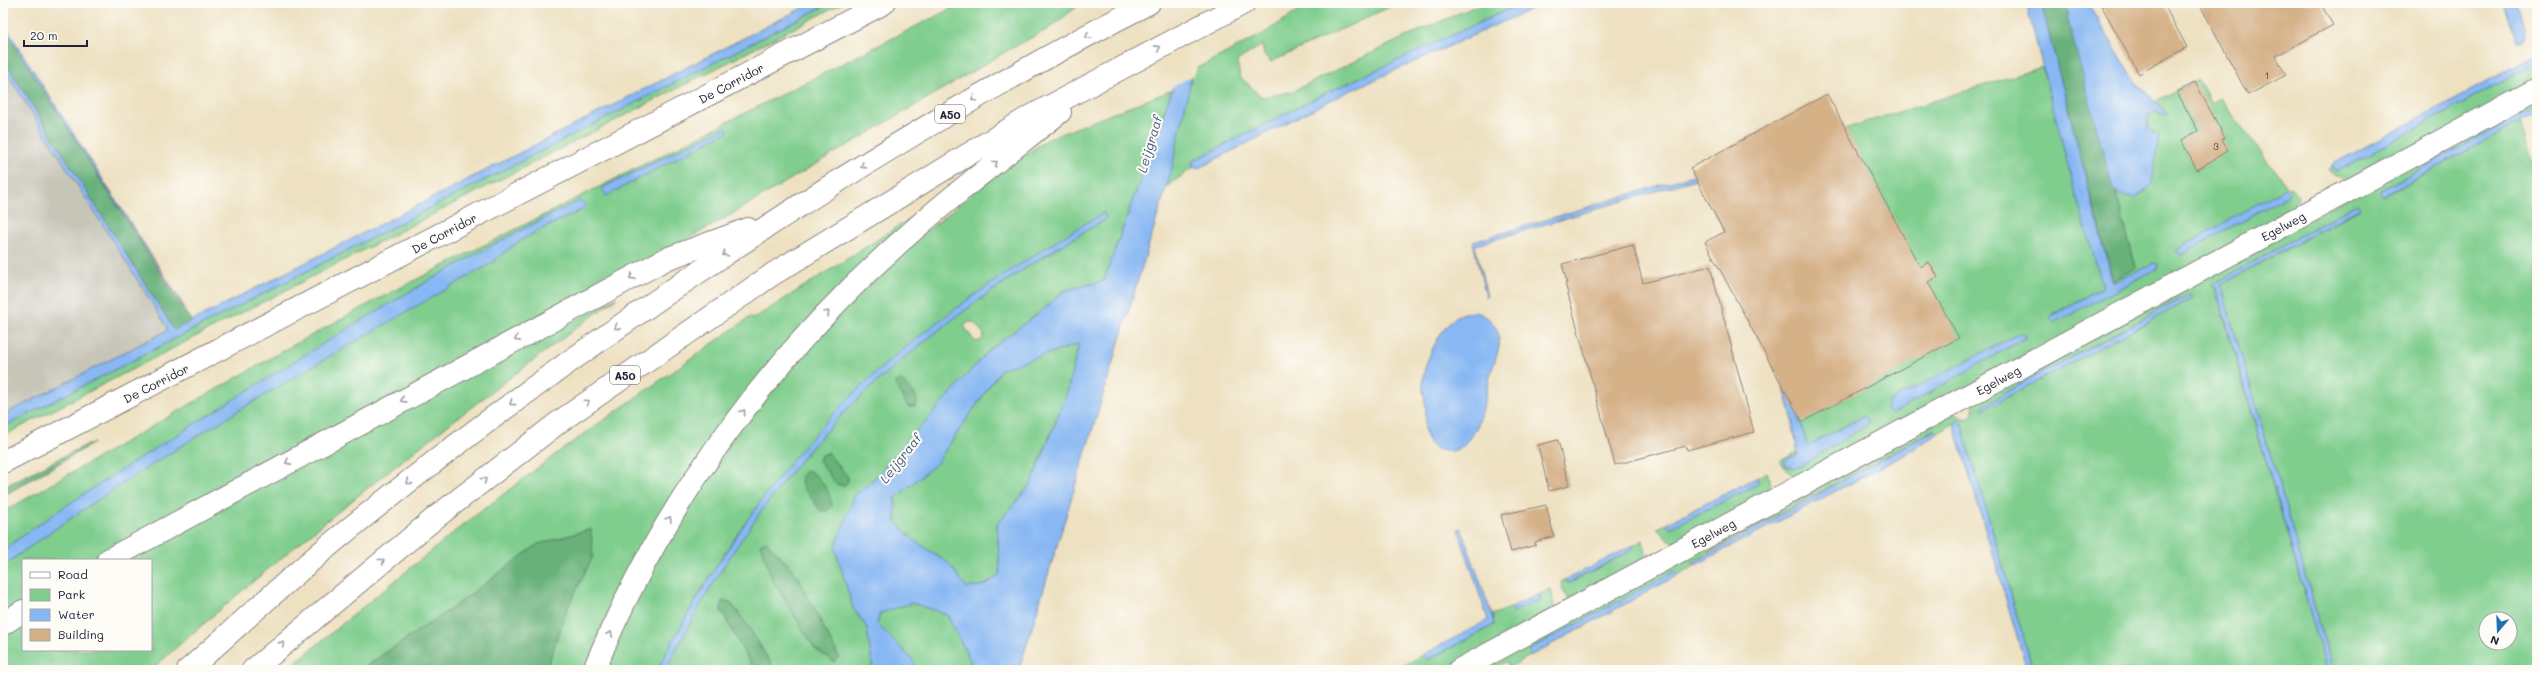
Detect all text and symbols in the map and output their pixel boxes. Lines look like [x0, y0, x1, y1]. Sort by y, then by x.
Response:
scale bar [24, 22, 87, 48]
text: 20 m [30, 27, 58, 43]
one-way arrow [1085, 31, 1092, 38]
one-way arrow [1154, 45, 1161, 52]
street label: De Corridor [696, 59, 766, 107]
house number: 1 [2265, 68, 2269, 82]
one-way arrow [971, 95, 978, 102]
road number: A50 [935, 105, 965, 123]
water label: Leijgraaf [1133, 112, 1166, 174]
house number: 3 [2213, 139, 2219, 153]
one-way arrow [991, 160, 998, 167]
one-way arrow [860, 161, 867, 169]
street label: Egelweg [2258, 208, 2308, 244]
street label: De Corridor [409, 209, 479, 257]
one-way arrow [722, 250, 729, 257]
one-way arrow [629, 272, 636, 280]
one-way arrow [822, 310, 830, 318]
one-way arrow [615, 322, 622, 329]
one-way arrow [514, 334, 521, 341]
street label: De Corridor [120, 360, 192, 406]
street label: Egelweg [1973, 362, 2023, 398]
road number: A50 [610, 366, 640, 384]
one-way arrow [400, 396, 407, 403]
one-way arrow [509, 398, 516, 405]
one-way arrow [583, 400, 590, 407]
one-way arrow [738, 409, 745, 416]
water label: Leijgraaf [875, 428, 926, 486]
one-way arrow [285, 457, 292, 465]
one-way arrow [407, 478, 414, 485]
one-way arrow [479, 478, 486, 485]
street label: Egelweg [1688, 515, 1738, 551]
one-way arrow [665, 516, 672, 523]
legend [22, 559, 152, 651]
one-way arrow [377, 559, 385, 566]
text: Road [58, 566, 88, 582]
text: Park [58, 586, 85, 602]
text: Water [58, 606, 95, 622]
north arrow [2478, 611, 2518, 651]
text: Building [58, 626, 104, 642]
one-way arrow [605, 631, 613, 639]
text: N [2488, 632, 2501, 649]
one-way arrow [277, 642, 285, 649]

